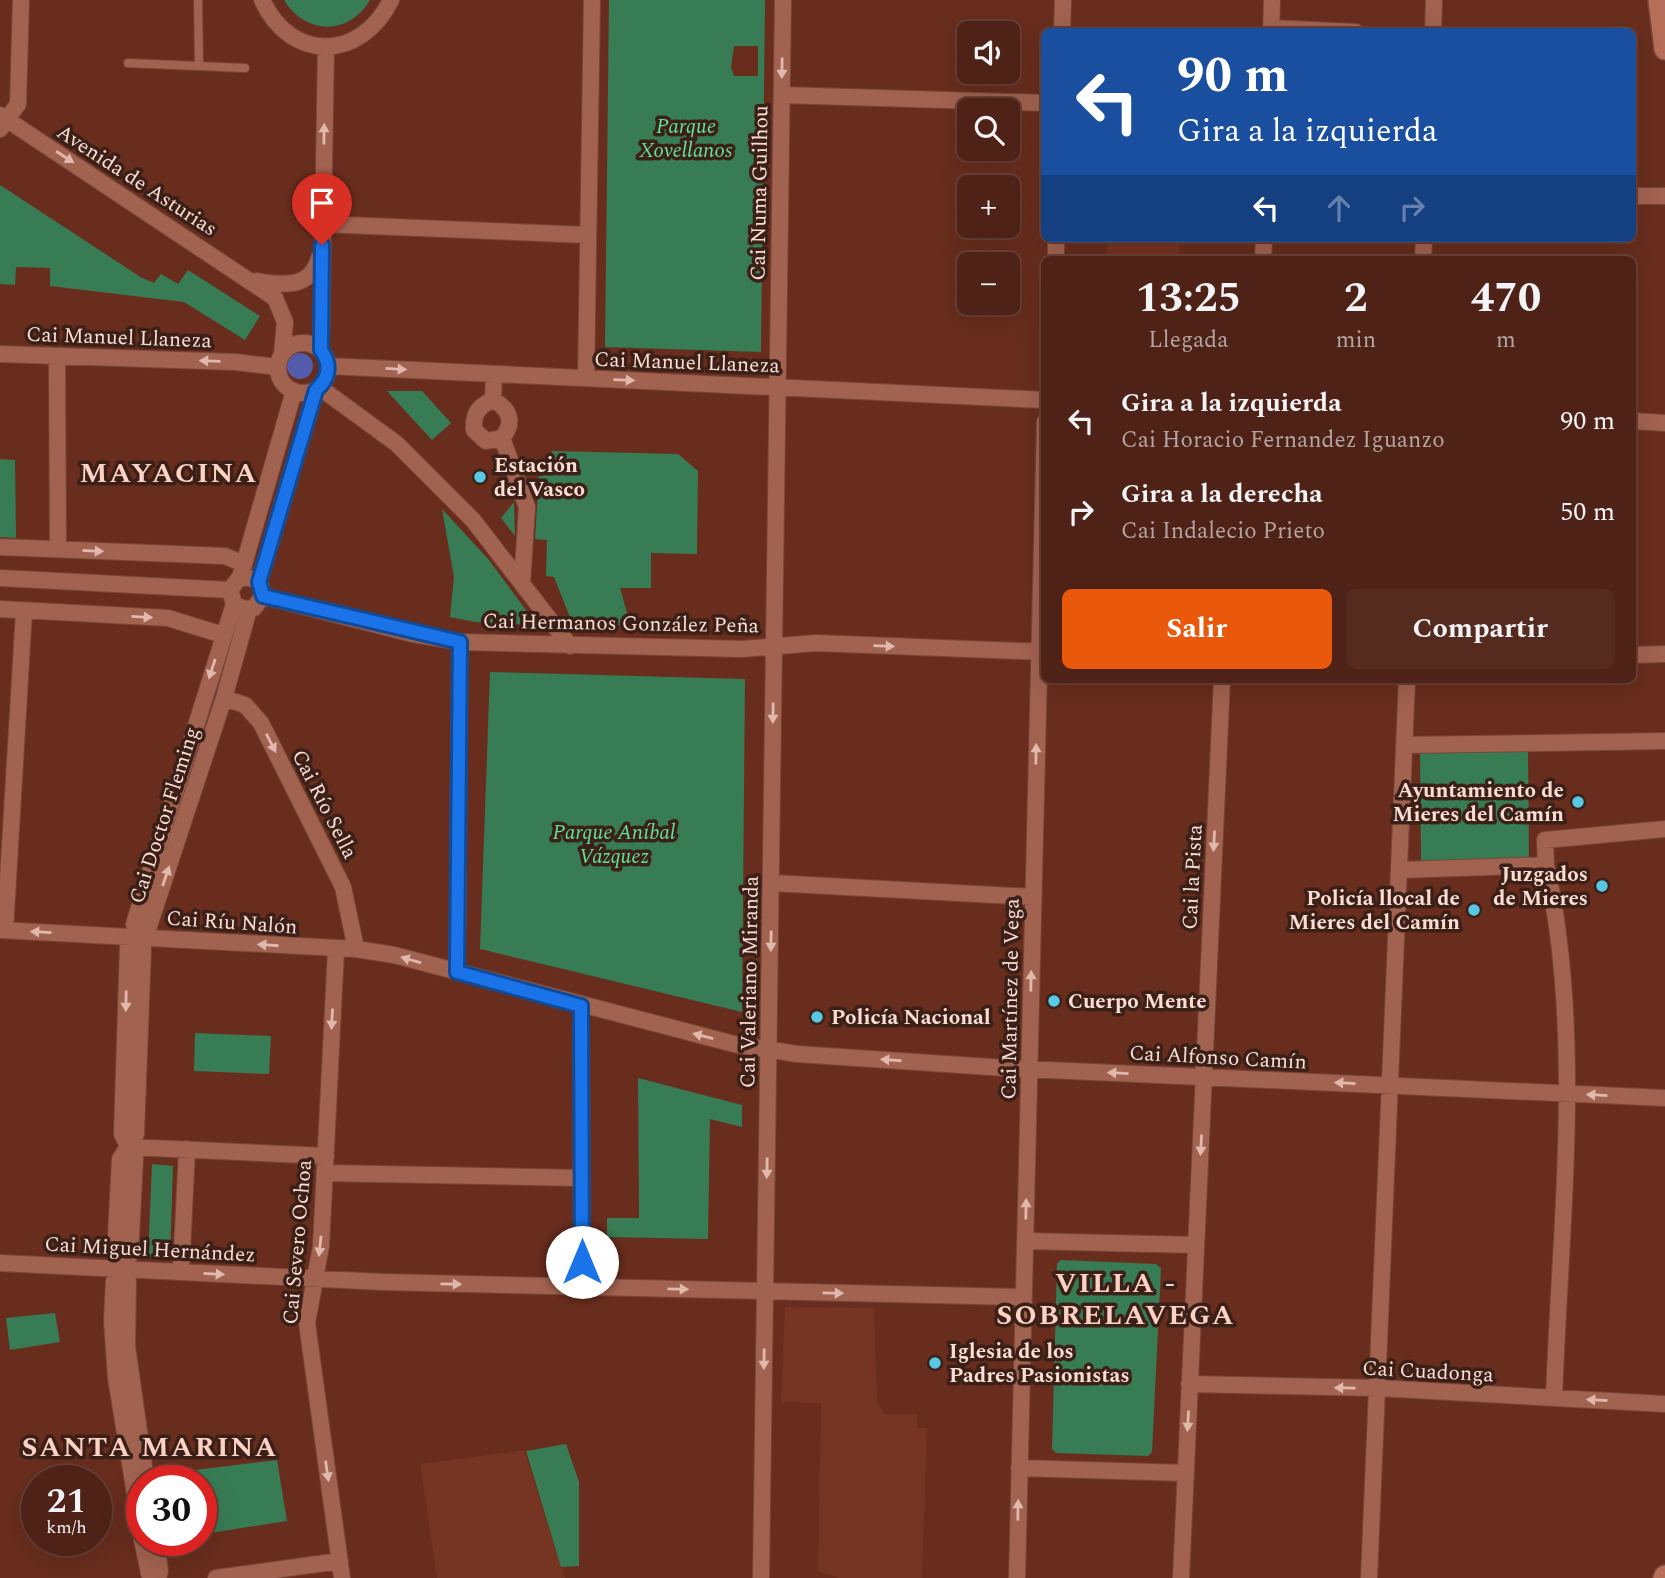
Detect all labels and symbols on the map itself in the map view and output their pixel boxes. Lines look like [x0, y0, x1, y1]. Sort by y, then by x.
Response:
one-way arrow [776, 57, 788, 79]
street label: Cai Numa Guilhou [742, 105, 778, 281]
park label: Parque Xovellanos [639, 111, 733, 167]
street label: Avenida de Asturias [50, 117, 223, 245]
one-way arrow [318, 123, 330, 145]
one-way arrow [55, 151, 74, 164]
pin [292, 173, 352, 245]
street label: Cai Manuel Llaneza [26, 319, 213, 357]
street label: Cai Manuel Llaneza [594, 344, 781, 382]
one-way arrow [199, 356, 221, 367]
one-way arrow [386, 363, 408, 374]
one-way arrow [613, 374, 635, 385]
place label: Estación del Vasco [494, 450, 585, 506]
district label: MAYACINA [80, 452, 258, 495]
marker: Estación del Vasco [472, 469, 488, 485]
one-way arrow [82, 545, 104, 556]
street label: Cai Hermanos González Peña [483, 606, 760, 642]
one-way arrow [131, 611, 153, 622]
one-way arrow [873, 641, 895, 652]
one-way arrow [207, 659, 217, 680]
one-way arrow [767, 702, 779, 724]
street label: Cai Doctor Fleming [121, 723, 209, 908]
one-way arrow [266, 733, 277, 753]
one-way arrow [1031, 743, 1042, 765]
street label: Cai Río Sella [283, 744, 366, 865]
place label: Ayuntamiento de Mieres del Camín [1393, 775, 1564, 831]
marker: Ayuntamiento de Mieres del Camín [1570, 794, 1586, 810]
park label: Parque Aníbal Vázquez [553, 817, 676, 873]
street label: Cai la Pista [1174, 823, 1212, 931]
one-way arrow [1209, 830, 1220, 852]
place label: Juzgados de Mieres [1493, 859, 1588, 915]
one-way arrow [161, 865, 172, 886]
street label: Cai Valeriano Miranda [732, 875, 768, 1088]
marker: Juzgados de Mieres [1594, 878, 1610, 894]
place label: Policía llocal de Mieres del Camín [1289, 883, 1460, 939]
street label: Cai Martínez de Vega [993, 897, 1029, 1100]
street label: Cai Ríu Nalón [165, 902, 299, 944]
marker: Policía llocal de Mieres del Camín [1466, 902, 1482, 918]
one-way arrow [30, 927, 52, 938]
one-way arrow [765, 930, 777, 952]
one-way arrow [257, 939, 279, 950]
one-way arrow [401, 954, 422, 964]
one-way arrow [1025, 970, 1037, 992]
place label: Cuerpo Mente [1068, 986, 1207, 1018]
one-way arrow [120, 990, 132, 1012]
marker: Cuerpo Mente [1046, 993, 1062, 1009]
place label: Policía Nacional [831, 1002, 991, 1034]
one-way arrow [327, 1008, 338, 1030]
marker: Policía Nacional [809, 1009, 825, 1025]
one-way arrow [692, 1030, 714, 1041]
street label: Cai Alfonso Camín [1128, 1037, 1308, 1079]
one-way arrow [879, 1055, 901, 1066]
one-way arrow [1107, 1067, 1129, 1078]
one-way arrow [1334, 1078, 1356, 1089]
one-way arrow [1586, 1089, 1608, 1100]
one-way arrow [1195, 1134, 1206, 1156]
one-way arrow [761, 1157, 773, 1179]
street label: Cai Severo Ochoa [275, 1158, 321, 1326]
one-way arrow [1020, 1198, 1031, 1220]
position arrow [545, 1225, 619, 1299]
street label: Cai Miguel Hernández [44, 1228, 256, 1271]
one-way arrow [315, 1235, 326, 1257]
district label: VILLA - SOBRELAVEGA [996, 1262, 1236, 1337]
one-way arrow [203, 1268, 225, 1279]
one-way arrow [440, 1278, 462, 1290]
one-way arrow [668, 1284, 690, 1295]
one-way arrow [822, 1287, 844, 1299]
place label: Iglesia de los Padres Pasionistas [949, 1336, 1130, 1392]
one-way arrow [758, 1348, 770, 1370]
street label: Cai Cuadonga [1362, 1353, 1495, 1391]
marker: Iglesia de los Padres Pasionistas [927, 1355, 943, 1371]
one-way arrow [1334, 1382, 1356, 1393]
one-way arrow [1586, 1395, 1608, 1406]
one-way arrow [1182, 1411, 1193, 1433]
district label: SANTA MARINA [22, 1426, 278, 1469]
one-way arrow [322, 1460, 333, 1482]
speed limit sign: 30 [126, 1465, 217, 1556]
one-way arrow [1012, 1499, 1024, 1521]

